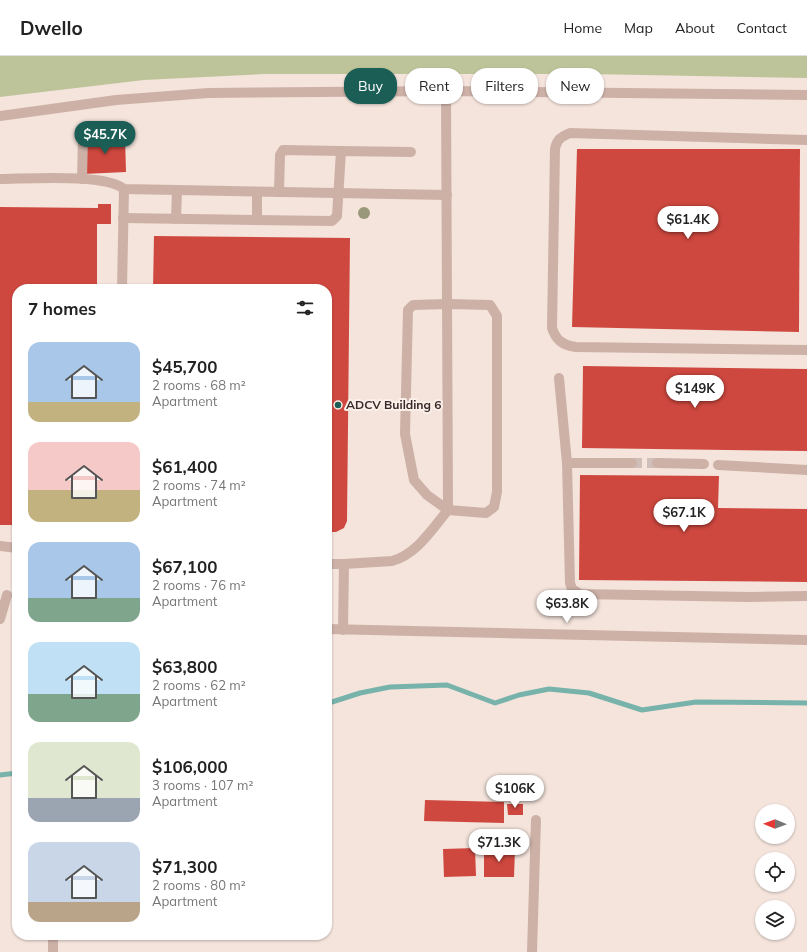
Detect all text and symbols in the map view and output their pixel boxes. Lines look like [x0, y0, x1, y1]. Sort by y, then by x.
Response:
text: Dwello [20, 16, 83, 40]
text: Home [563, 19, 602, 37]
text: Map [624, 19, 653, 37]
text: About [675, 19, 715, 37]
text: Contact [737, 19, 787, 37]
chip: Buy [344, 68, 397, 104]
chip: Rent [405, 68, 463, 104]
chip: Filters [471, 68, 538, 104]
chip: New [546, 68, 604, 104]
pin: $45.7K [72, 121, 138, 155]
text: $45.7K [83, 126, 127, 142]
pin: $61.4K [655, 206, 721, 240]
text: $61.4K [666, 211, 710, 227]
icon: filters [294, 297, 316, 319]
text: 7 homes [28, 298, 96, 319]
text: $45,700 [152, 356, 217, 377]
icon: home [60, 358, 108, 406]
pin: $149K [667, 375, 723, 409]
text: 2 rooms · 68 m² [152, 377, 246, 393]
text: $149K [675, 380, 715, 396]
text: Apartment [152, 393, 217, 409]
place label: ADCV Building 6 [346, 397, 442, 412]
marker: ADCV Building 6 [333, 400, 343, 410]
text: $61,400 [152, 456, 217, 477]
icon: home [60, 458, 108, 506]
text: 2 rooms · 74 m² [152, 477, 246, 493]
text: Apartment [152, 493, 217, 509]
pin: $67.1K [651, 499, 717, 533]
text: $67.1K [662, 504, 706, 520]
text: $67,100 [152, 556, 217, 577]
icon: home [60, 558, 108, 606]
text: 2 rooms · 76 m² [152, 577, 246, 593]
pin: $63.8K [534, 590, 600, 624]
text: Apartment [152, 593, 217, 609]
text: $63.8K [545, 595, 589, 611]
text: $63,800 [152, 656, 217, 677]
icon: home [60, 658, 108, 706]
text: 2 rooms · 62 m² [152, 677, 246, 693]
text: Apartment [152, 693, 217, 709]
text: $106,000 [152, 756, 228, 777]
icon: home [60, 758, 108, 806]
pin: $106K [487, 775, 543, 809]
text: 3 rooms · 107 m² [152, 777, 253, 793]
text: $106K [495, 780, 535, 796]
text: Apartment [152, 793, 217, 809]
north arrow [755, 804, 795, 844]
map controls [755, 804, 795, 940]
pin: $71.3K [466, 829, 532, 863]
text: $71.3K [477, 834, 521, 850]
button: locate [755, 852, 795, 892]
text: $71,300 [152, 856, 217, 877]
icon: home [60, 858, 108, 906]
text: 2 rooms · 80 m² [152, 877, 246, 893]
text: Apartment [152, 893, 217, 909]
button: layers [755, 900, 795, 940]

